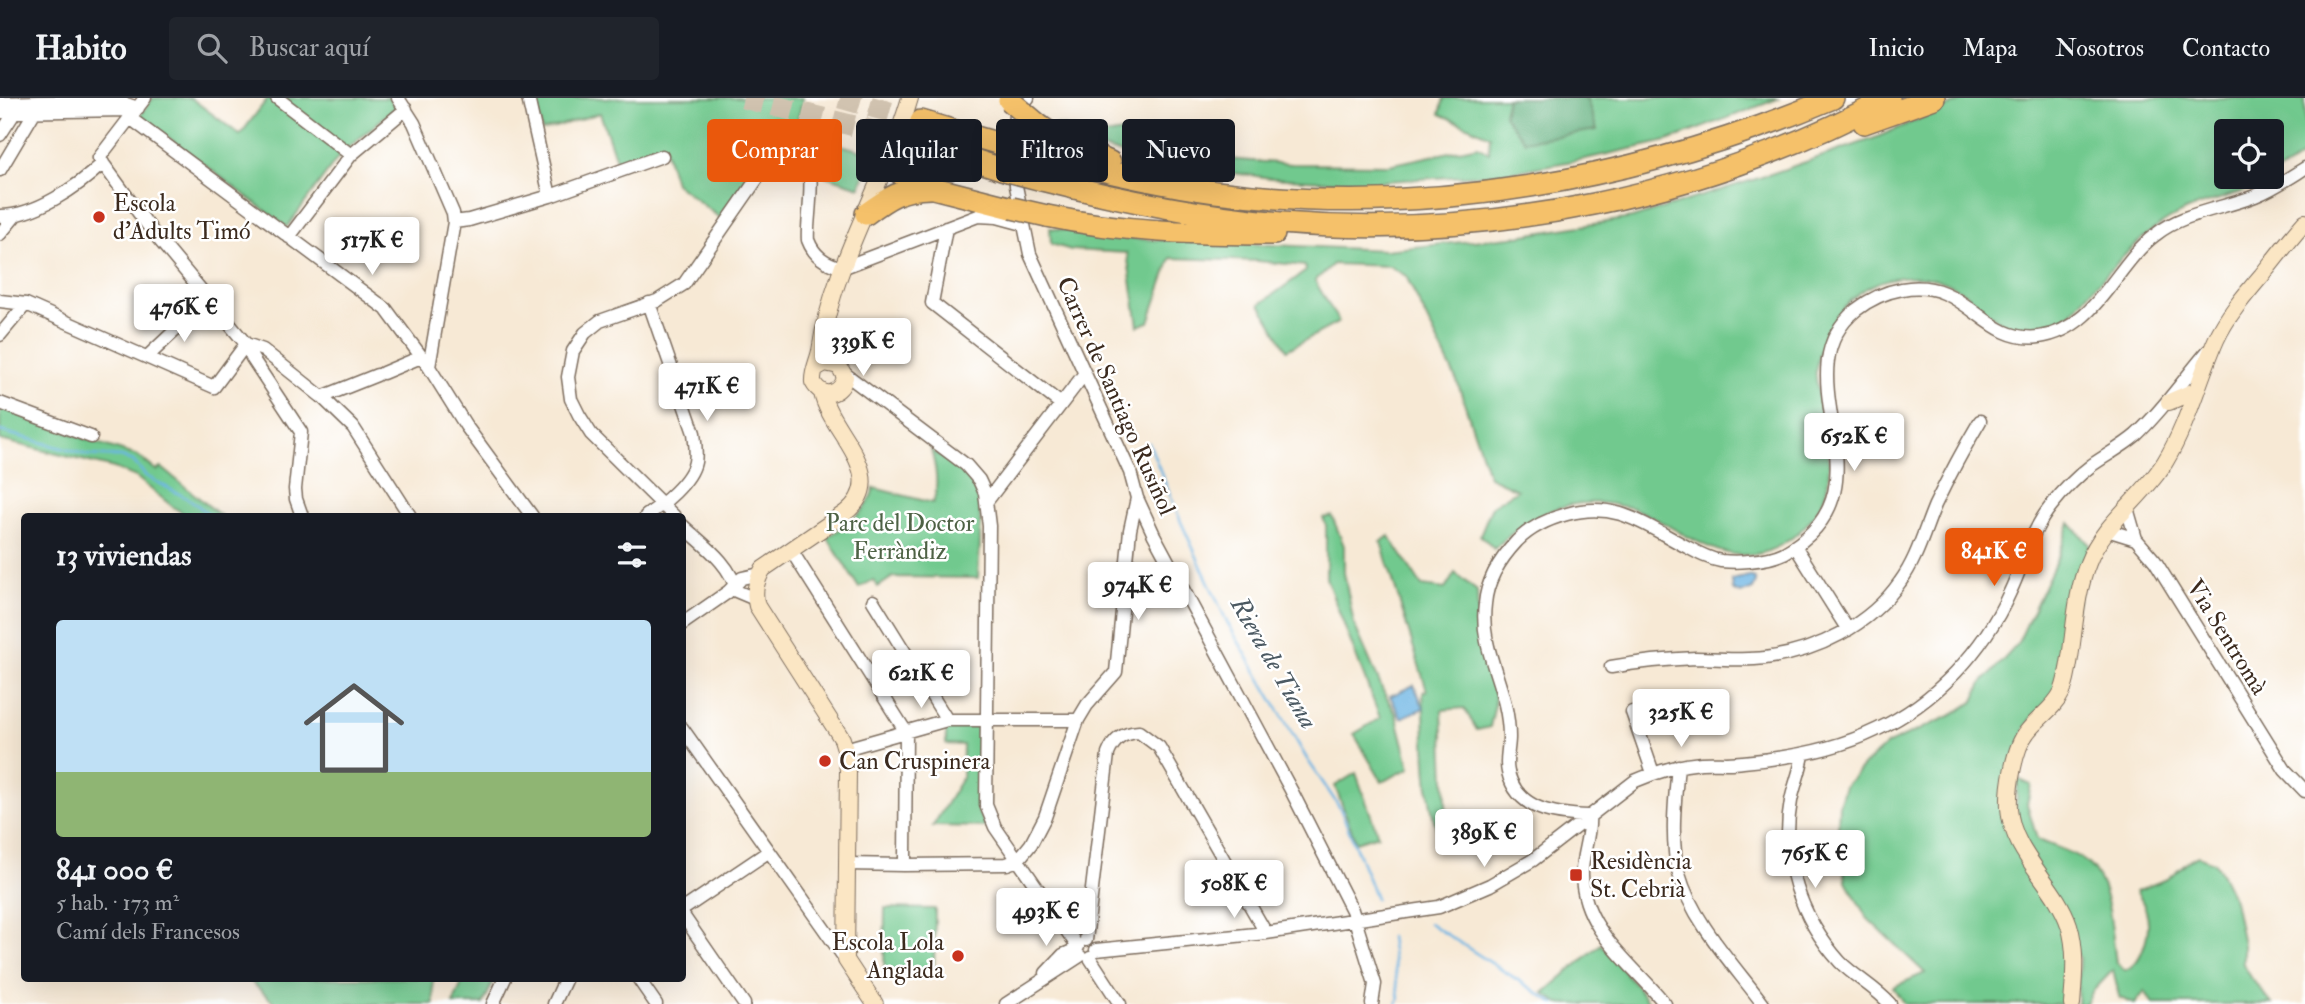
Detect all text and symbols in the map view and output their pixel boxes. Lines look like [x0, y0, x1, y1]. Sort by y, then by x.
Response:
search box [169, 17, 659, 80]
text: Habito [35, 28, 127, 69]
icon: search [193, 29, 231, 67]
text: Buscar aquí [249, 32, 369, 64]
text: Inicio [1869, 33, 1924, 64]
text: Mapa [1962, 33, 2017, 64]
text: Nosotros [2055, 33, 2144, 64]
text: Contacto [2182, 33, 2270, 64]
chip: Comprar [707, 119, 842, 182]
chip: Alquilar [856, 119, 982, 182]
chip: Filtros [996, 119, 1108, 182]
chip: Nuevo [1122, 119, 1235, 182]
map controls [2214, 119, 2284, 189]
button: locate [2214, 119, 2284, 189]
place label: Escola d’Adults Timó [113, 188, 251, 247]
marker: Escola d’Adults Timó [91, 209, 107, 225]
pin: 517K € [315, 218, 429, 277]
text: 517K € [340, 225, 404, 254]
street label: Carrer de Santiago Rusiñol [1049, 272, 1183, 520]
pin: 476K € [127, 285, 241, 344]
text: 476K € [150, 292, 218, 321]
pin: 339K € [806, 318, 920, 378]
text: 339K € [831, 326, 895, 355]
pin: 471K € [650, 364, 764, 423]
text: 471K € [674, 371, 740, 400]
pin: 652K € [1797, 414, 1911, 473]
text: 652K € [1820, 421, 1888, 450]
park label: Parc del Doctor Ferràndiz [826, 508, 975, 567]
pin: 841K € [1937, 528, 2051, 588]
icon: filters [613, 536, 651, 574]
text: 841K € [1961, 536, 2027, 565]
text: 13 viviendas [56, 537, 191, 574]
pin: 974K € [1081, 562, 1195, 622]
text: 974K € [1104, 570, 1172, 599]
street label: Via Sentromà [2179, 573, 2275, 701]
water label: Riera de Tiana [1223, 590, 1325, 735]
pin: 621K € [864, 650, 978, 710]
text: 621K € [888, 658, 954, 687]
icon: home [291, 665, 417, 791]
pin: 325K € [1624, 690, 1738, 749]
text: 325K € [1649, 697, 1713, 726]
place label: Can Cruspinera [839, 746, 991, 777]
marker: Can Cruspinera [817, 753, 833, 769]
pin: 389K € [1427, 810, 1541, 869]
text: 389K € [1451, 817, 1517, 846]
pin: 765K € [1758, 830, 1872, 890]
text: 765K € [1782, 838, 1848, 867]
place label: Residència St. Cebrià [1590, 846, 1693, 905]
text: 841 000 € [56, 851, 173, 888]
pin: 508K € [1177, 860, 1291, 920]
marker: Residència St. Cebrià [1568, 867, 1584, 883]
text: 508K € [1201, 868, 1267, 897]
text: 5 hab. · 173 m² [56, 888, 179, 917]
pin: 493K € [989, 888, 1103, 948]
text: 493K € [1012, 896, 1080, 925]
text: Camí dels Francesos [56, 917, 240, 946]
place label: Escola Lola Anglada [831, 927, 945, 986]
marker: Escola Lola Anglada [950, 948, 966, 964]

